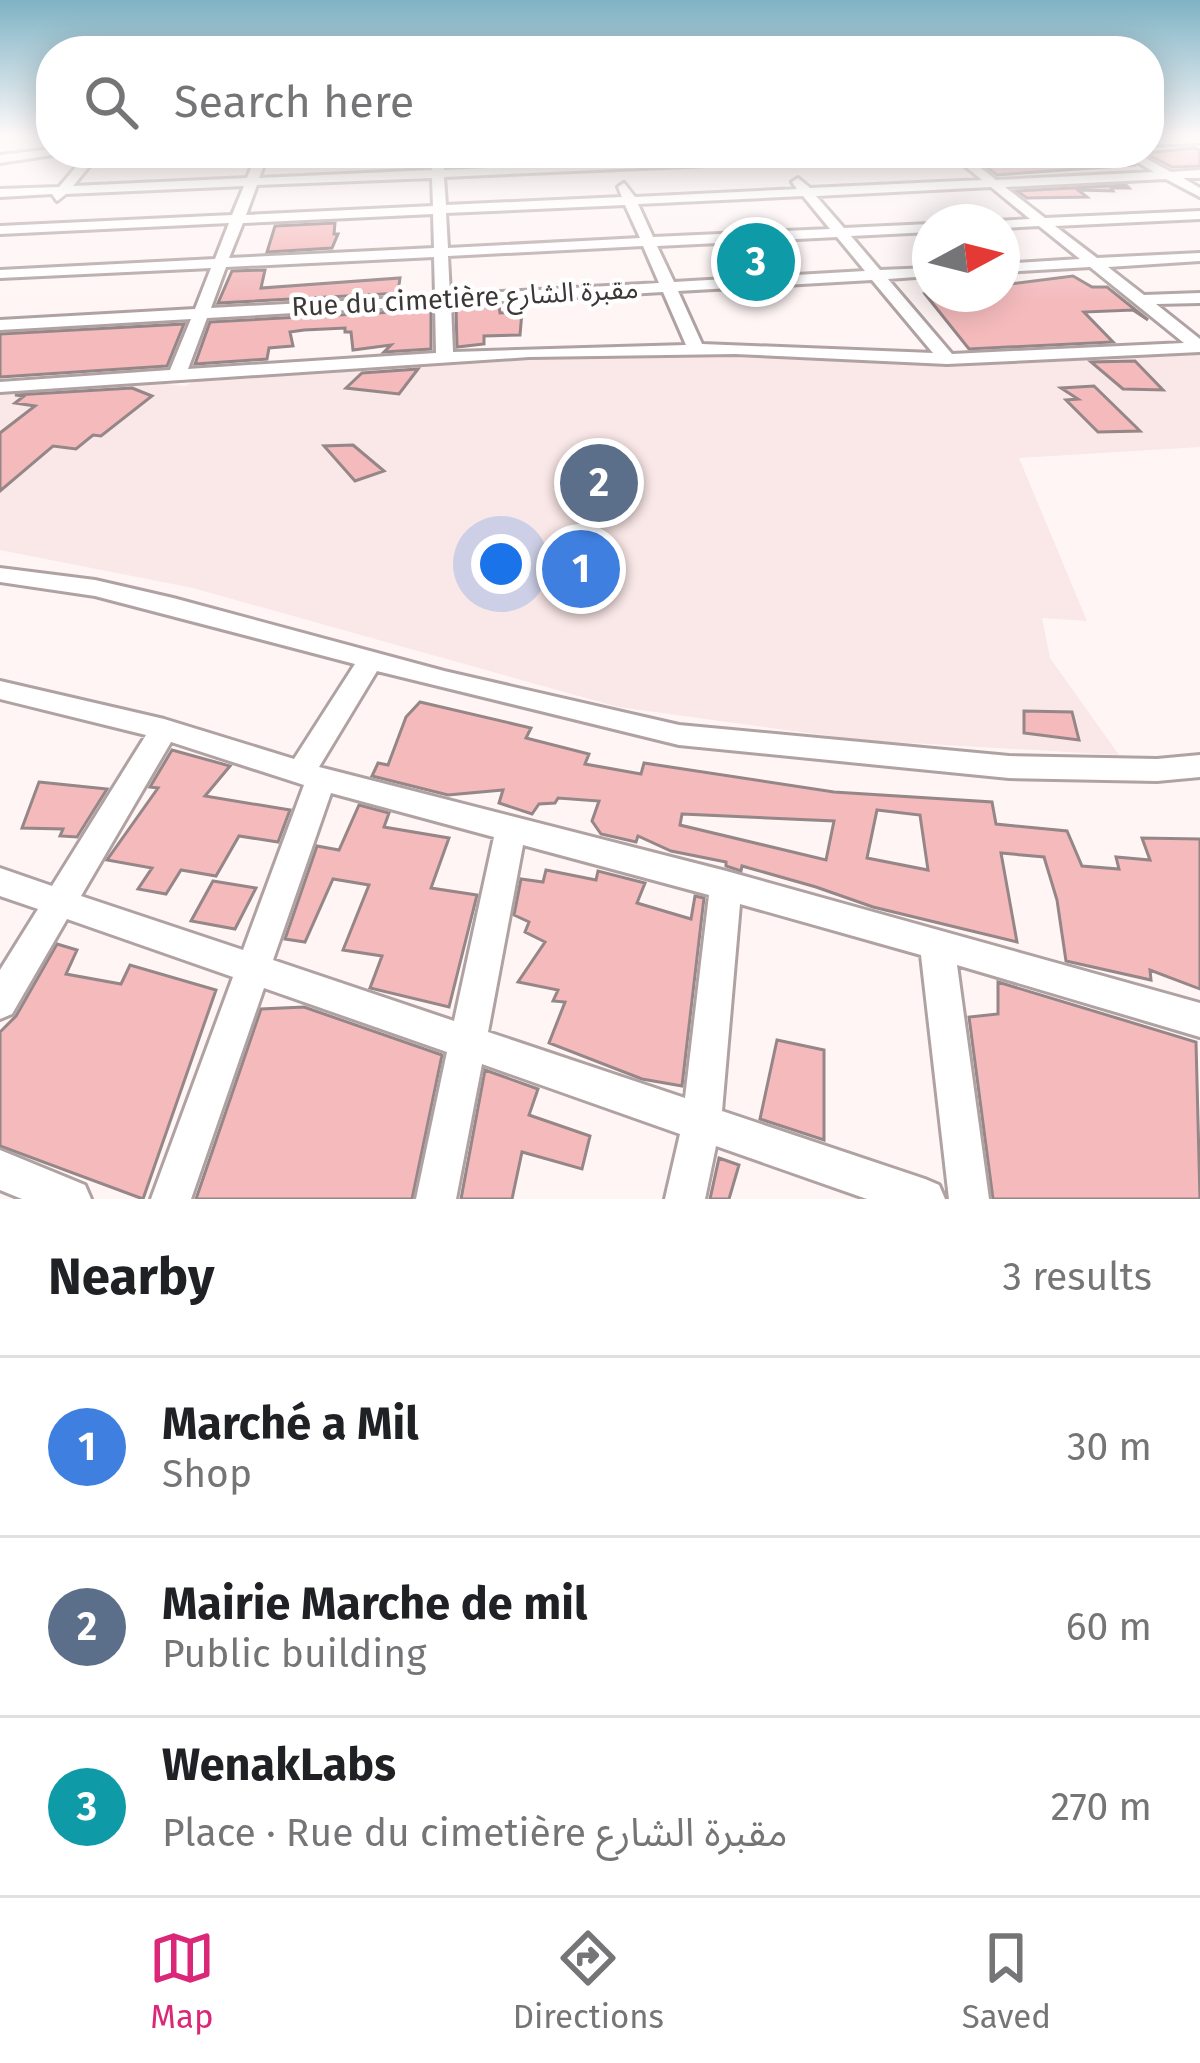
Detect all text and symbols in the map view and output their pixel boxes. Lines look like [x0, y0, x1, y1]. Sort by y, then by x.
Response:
search box [36, 36, 1164, 168]
icon: search [78, 69, 144, 135]
text: Search here [174, 75, 414, 129]
north arrow [912, 204, 1020, 312]
pin: 3 [717, 217, 795, 307]
street label: Rue du cimetière مقبرة الشارع [291, 273, 639, 327]
pin: 2 [560, 438, 638, 528]
pin: 1 [542, 524, 620, 614]
your location [471, 534, 531, 594]
text: Nearby [48, 1246, 214, 1308]
text: 3 results [1002, 1254, 1152, 1300]
text: Marché a Mil [162, 1397, 419, 1451]
text: 1 [78, 1424, 96, 1470]
text: 30 m [1067, 1424, 1152, 1470]
text: Shop [162, 1451, 252, 1497]
text: Mairie Marche de mil [162, 1577, 587, 1631]
text: 2 [77, 1604, 97, 1650]
text: 60 m [1066, 1604, 1152, 1650]
text: Public building [162, 1631, 426, 1677]
text: WenakLabs [162, 1738, 396, 1792]
text: 3 [77, 1784, 97, 1830]
text: 270 m [1051, 1784, 1152, 1830]
text: Place · Rue du cimetière مقبرة الشارع [162, 1810, 787, 1856]
tab: Map [149, 1925, 215, 2037]
tab: Directions [513, 1925, 664, 2037]
tab: Saved [962, 1925, 1051, 2037]

